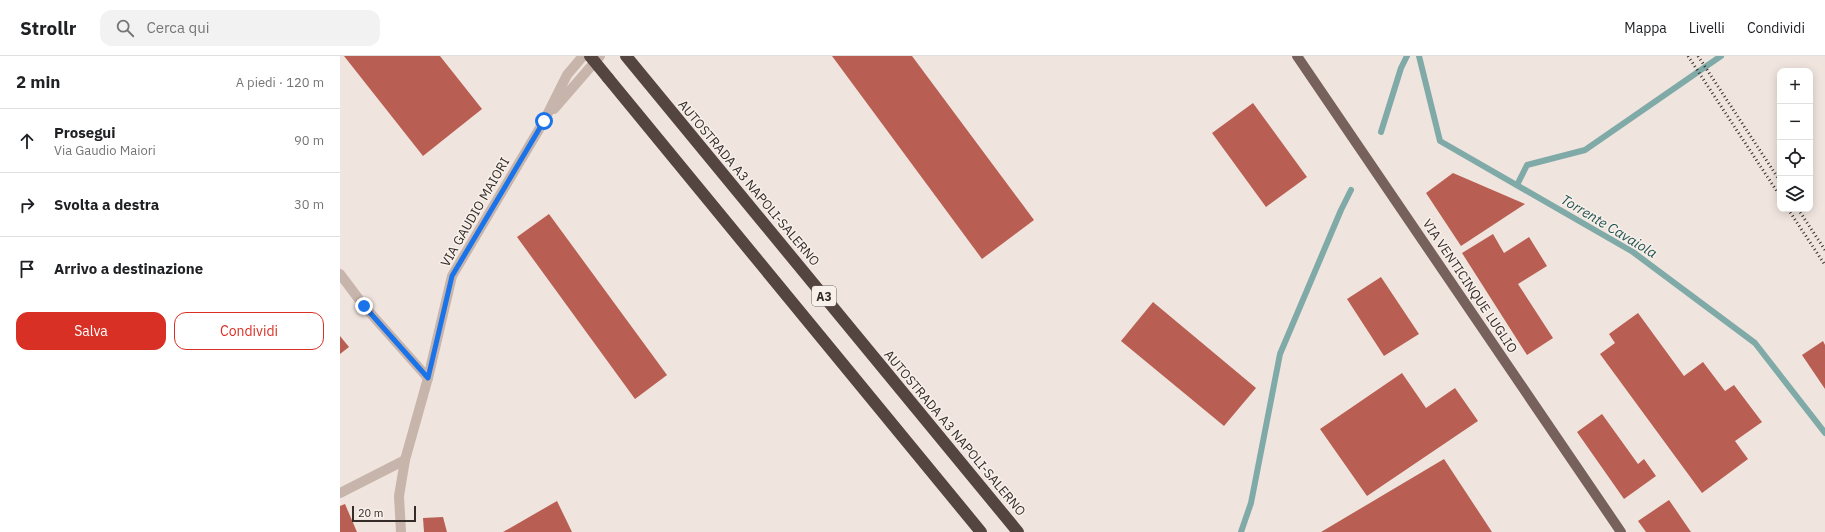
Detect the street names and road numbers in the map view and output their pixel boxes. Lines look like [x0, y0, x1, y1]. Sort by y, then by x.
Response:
street label: AUTOSTRADA A3 NAPOLI-SALERNO [674, 97, 824, 269]
street label: VIA GAUDIO MAIORI [437, 154, 513, 270]
street label: VIA VENTICINQUE LUGLIO [1419, 216, 1521, 356]
road number: A3 [812, 286, 836, 306]
street label: AUTOSTRADA A3 NAPOLI-SALERNO [880, 347, 1030, 519]

